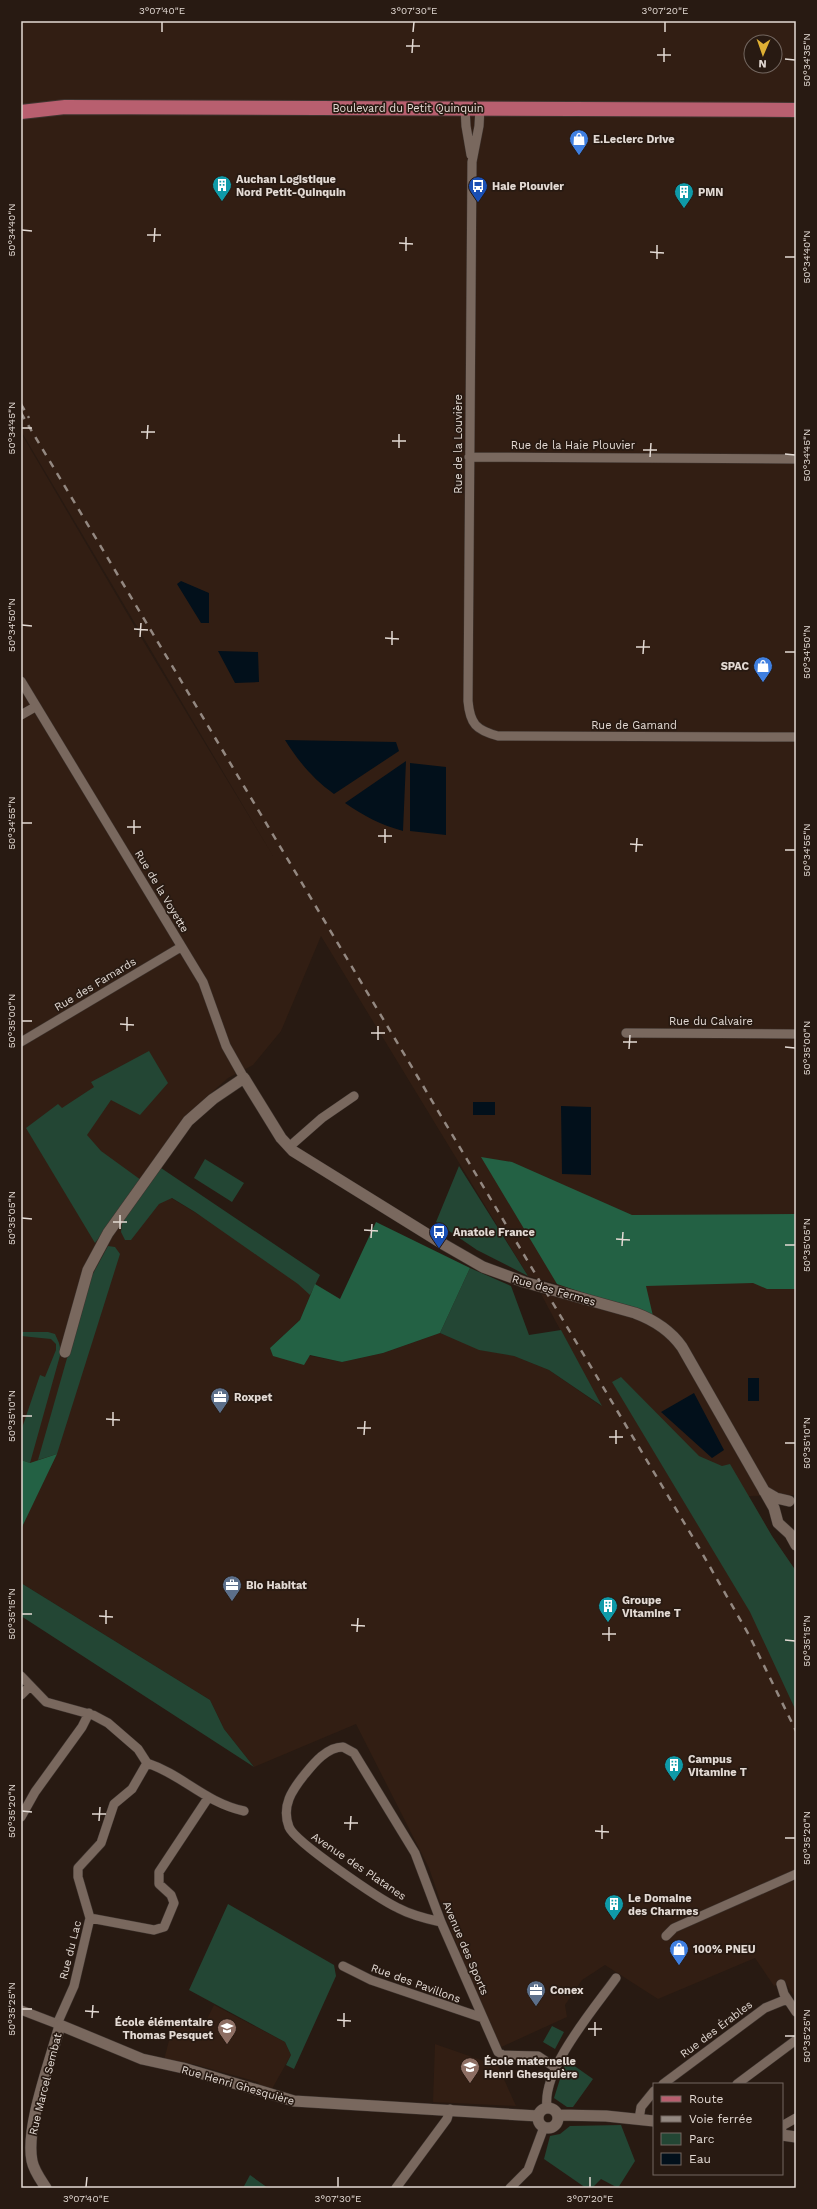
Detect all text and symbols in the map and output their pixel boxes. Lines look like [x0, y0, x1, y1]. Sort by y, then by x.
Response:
text: 3°07'40"E [139, 5, 185, 16]
text: 3°07'30"E [391, 5, 437, 16]
text: 3°07'20"E [642, 5, 688, 16]
text: 50°34'35"N [801, 33, 812, 87]
north arrow [743, 34, 783, 74]
text: N [758, 57, 767, 70]
street label: Boulevard du Petit Quinquin [332, 102, 484, 115]
shop icon: E.Leclerc Drive [568, 128, 590, 156]
place label: E.Leclerc Drive [593, 133, 675, 146]
place label: Auchan Logistique Nord Petit-Quinquin [236, 173, 346, 199]
building icon: Auchan Logistique Nord Petit-Quinquin [211, 174, 233, 202]
bus stop icon: Haie Plouvier [467, 175, 489, 203]
place label: Haie Plouvier [492, 180, 564, 193]
building icon: PMN [673, 181, 695, 209]
place label: PMN [698, 186, 724, 199]
text: 50°34'40"N [6, 203, 17, 257]
text: 50°34'40"N [801, 230, 812, 284]
street label: Rue de la Louvière [452, 394, 465, 494]
text: 50°34'45"N [6, 402, 17, 454]
text: 50°34'45"N [801, 429, 812, 481]
street label: Rue de la Haie Plouvier [511, 439, 636, 452]
text: 50°34'50"N [6, 598, 17, 652]
text: 50°34'50"N [801, 625, 812, 679]
shop icon: SPAC [752, 655, 774, 683]
place label: SPAC [721, 660, 750, 673]
street label: Rue de Gamand [591, 719, 677, 732]
text: 50°34'55"N [6, 796, 17, 850]
text: 50°34'55"N [801, 823, 812, 877]
street label: Rue de la Voyette [132, 848, 191, 935]
street label: Rue des Famards [52, 955, 139, 1014]
text: 50°35'00"N [6, 994, 17, 1048]
street label: Rue du Calvaire [669, 1015, 753, 1028]
text: 50°35'00"N [801, 1021, 812, 1075]
text: 50°35'05"N [6, 1191, 17, 1245]
text: 50°35'05"N [801, 1218, 812, 1272]
bus stop icon: Anatole France [428, 1221, 450, 1249]
place label: Anatole France [453, 1226, 535, 1239]
street label: Rue des Fermes [511, 1272, 597, 1309]
office icon: Roxpet [209, 1386, 231, 1414]
text: 50°35'10"N [6, 1390, 17, 1442]
place label: Roxpet [234, 1391, 272, 1404]
text: 50°35'10"N [801, 1417, 812, 1469]
office icon: Bio Habitat [221, 1574, 243, 1602]
place label: Bio Habitat [246, 1579, 307, 1592]
text: 50°35'15"N [6, 1588, 17, 1640]
place label: Groupe Vitamine T [622, 1594, 681, 1620]
building icon: Groupe Vitamine T [597, 1595, 619, 1623]
text: 50°35'15"N [801, 1615, 812, 1667]
place label: Campus Vitamine T [688, 1753, 747, 1779]
building icon: Campus Vitamine T [663, 1754, 685, 1782]
text: 50°35'20"N [6, 1784, 17, 1838]
text: 50°35'20"N [801, 1811, 812, 1865]
street label: Avenue des Platanes [309, 1830, 409, 1903]
place label: Le Domaine des Charmes [628, 1892, 698, 1918]
building icon: Le Domaine des Charmes [603, 1893, 625, 1921]
street label: Avenue des Sports [440, 1899, 491, 1997]
street label: Rue du Lac [57, 1919, 84, 1981]
shop icon: 100% PNEU [668, 1938, 690, 1966]
place label: 100% PNEU [693, 1943, 756, 1956]
street label: Rue des Pavillons [369, 1961, 462, 2006]
office icon: Conex [525, 1979, 547, 2007]
text: 50°35'25"N [6, 1982, 17, 2036]
place label: Conex [550, 1984, 584, 1997]
street label: Rue des Érables [677, 1997, 755, 2061]
text: 50°35'25"N [801, 2009, 812, 2063]
place label: École élémentaire Thomas Pesquet [115, 2016, 213, 2042]
school or university icon: École élémentaire Thomas Pesquet [216, 2017, 238, 2045]
street label: Rue Marcel Sembat [27, 2031, 65, 2136]
place label: École maternelle Henri Ghesquière [484, 2055, 578, 2081]
school or university icon: École maternelle Henri Ghesquière [459, 2056, 481, 2084]
street label: Rue Henri Ghesquière [180, 2063, 296, 2108]
legend [653, 2083, 783, 2175]
text: Route [689, 2092, 723, 2106]
text: Voie ferrée [689, 2112, 752, 2126]
text: Parc [689, 2132, 715, 2146]
text: Eau [689, 2152, 711, 2166]
text: 3°07'40"E [63, 2193, 109, 2204]
text: 3°07'30"E [315, 2193, 361, 2204]
text: 3°07'20"E [567, 2193, 613, 2204]

